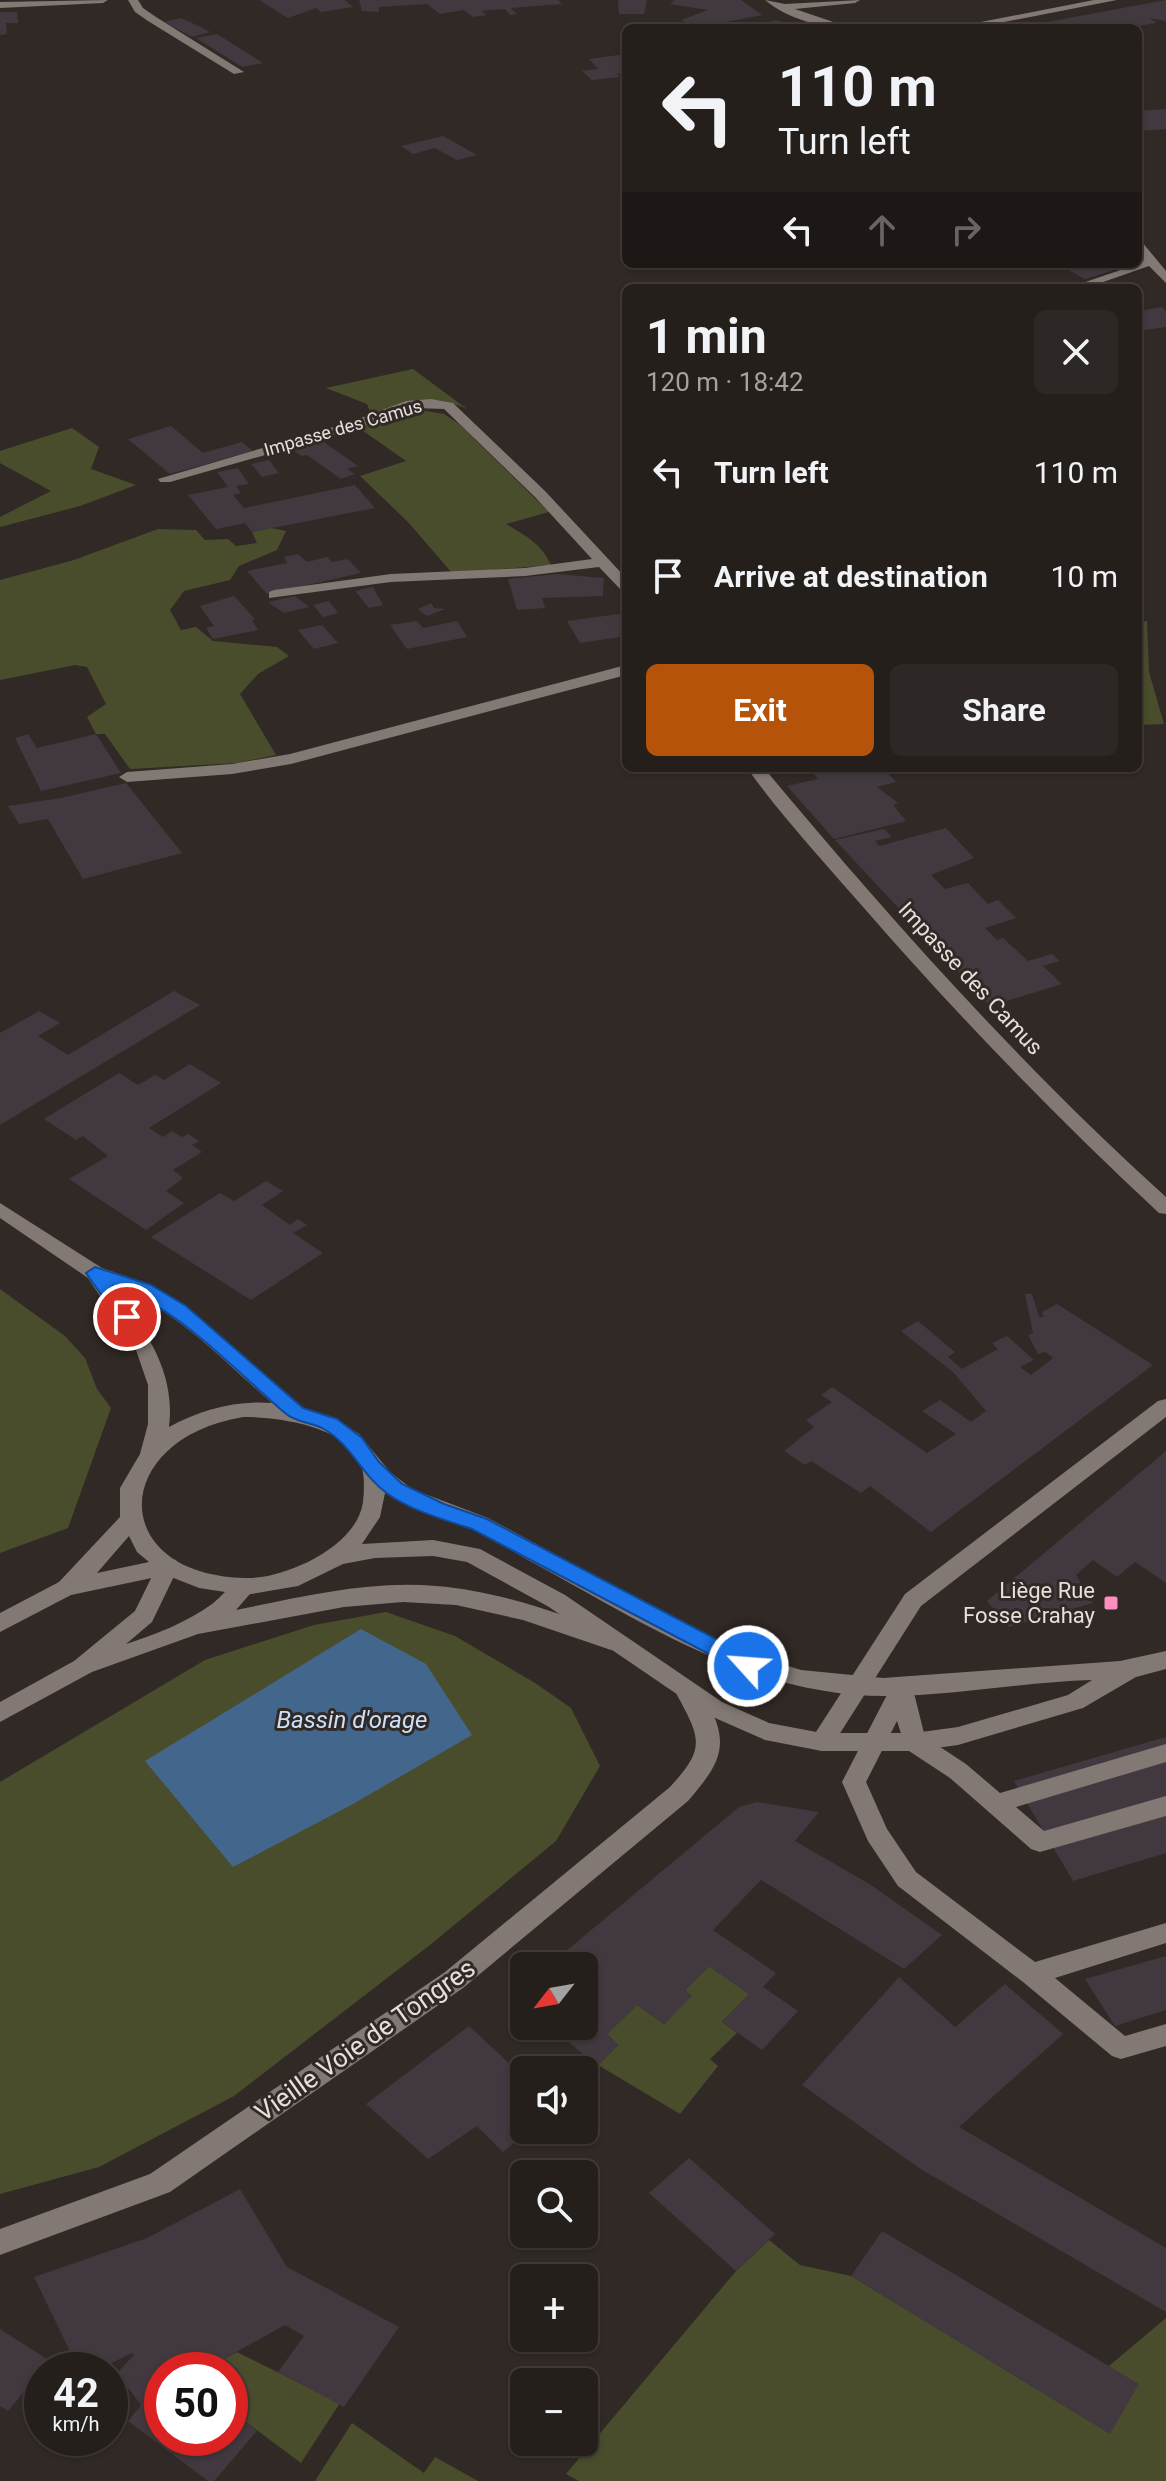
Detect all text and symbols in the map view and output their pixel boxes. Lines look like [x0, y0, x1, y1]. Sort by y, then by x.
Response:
text: 110 m [778, 54, 937, 120]
icon: left [646, 56, 750, 160]
text: Turn left [778, 121, 911, 163]
icon: left [776, 208, 820, 252]
icon: ahead [860, 208, 904, 252]
icon: right [944, 208, 988, 252]
text: 1 min [646, 308, 767, 365]
button: close [1034, 310, 1118, 394]
text: 120 m · 18:42 [646, 367, 804, 397]
street label: Impasse des Camus [262, 395, 424, 460]
icon: left [646, 450, 690, 494]
text: Turn left [714, 455, 829, 490]
text: 110 m [1034, 455, 1118, 490]
icon: arrive [646, 554, 690, 598]
text: Arrive at destination [714, 559, 988, 594]
text: 10 m [1051, 559, 1118, 594]
button: Exit [646, 664, 874, 756]
button: Share [890, 664, 1118, 756]
street label: Impasse des Camus [894, 897, 1048, 1060]
pin [93, 1283, 161, 1351]
icon: arrive [105, 1295, 149, 1339]
place label: Liège Rue Fosse Crahay [963, 1578, 1096, 1628]
marker: Liège Rue Fosse Crahay [1102, 1594, 1120, 1612]
position arrow [706, 1624, 790, 1708]
water label: Bassin d'orage [277, 1706, 427, 1734]
north arrow [510, 1952, 598, 2040]
map controls [510, 1952, 598, 2456]
street label: Vieille Voie de Tongres [249, 1953, 481, 2127]
button: sound [510, 2056, 598, 2144]
button: search [510, 2160, 598, 2248]
button: + [510, 2264, 598, 2352]
speed limit sign: 50 [144, 2352, 248, 2456]
button: − [510, 2368, 598, 2456]
text: 42 [53, 2370, 99, 2417]
text: km/h [53, 2412, 99, 2436]

